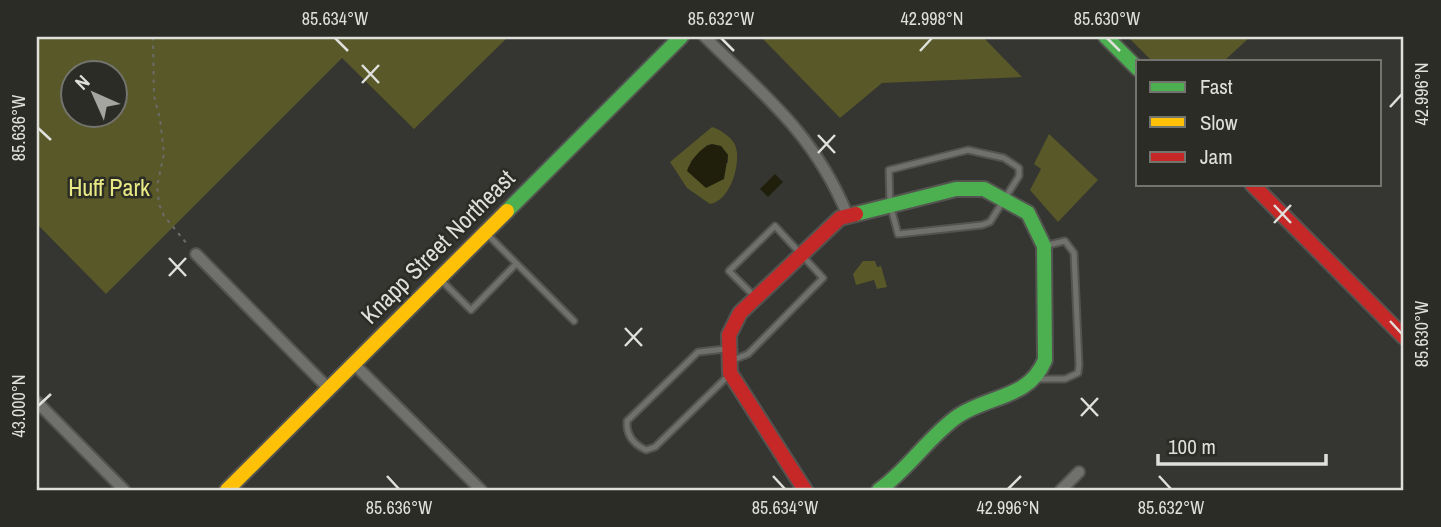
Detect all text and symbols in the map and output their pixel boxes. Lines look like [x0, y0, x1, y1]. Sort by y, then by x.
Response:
text: 85.634°W [302, 6, 368, 31]
text: 85.632°W [688, 6, 754, 31]
text: 42.998°N [901, 6, 964, 31]
text: 85.630°W [1074, 6, 1140, 31]
north arrow [60, 60, 130, 130]
legend [1136, 60, 1382, 186]
text: 42.996°N [1409, 63, 1434, 126]
text: N [69, 69, 95, 95]
text: Fast [1200, 72, 1233, 101]
text: 85.636°W [6, 95, 31, 161]
text: Slow [1200, 108, 1238, 137]
text: Jam [1200, 142, 1233, 171]
street label: Knapp Street Northeast [353, 162, 522, 330]
park label: Huff Park [68, 171, 150, 203]
text: 85.630°W [1409, 301, 1434, 367]
text: 43.000°N [6, 375, 31, 438]
scale bar [1158, 422, 1326, 466]
text: 100 m [1168, 432, 1216, 461]
text: 85.636°W [366, 495, 432, 520]
text: 85.634°W [752, 495, 818, 520]
text: 42.996°N [977, 495, 1040, 520]
text: 85.632°W [1138, 495, 1204, 520]

